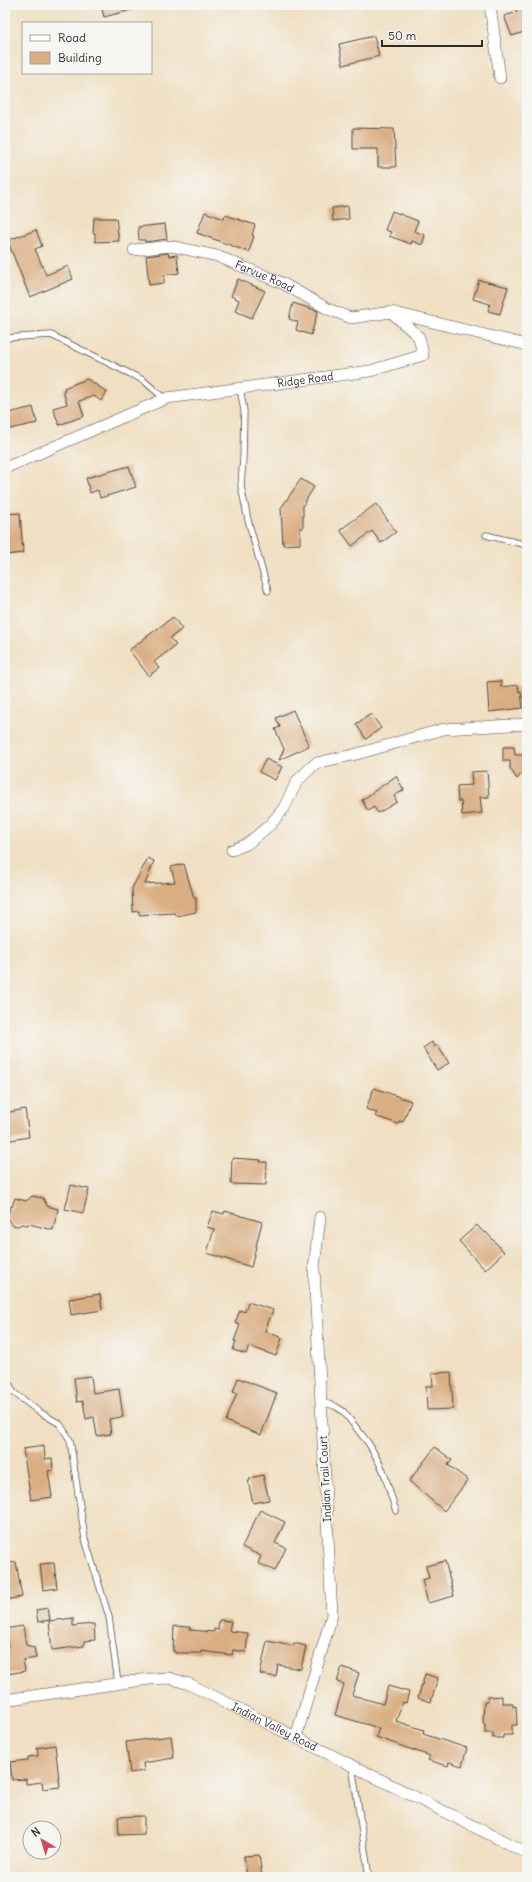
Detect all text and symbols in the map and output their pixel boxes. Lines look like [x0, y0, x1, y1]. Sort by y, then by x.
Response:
legend [22, 22, 152, 74]
scale bar [382, 22, 482, 48]
text: 50 m [388, 28, 417, 43]
text: Road [58, 30, 86, 45]
text: Building [58, 50, 102, 65]
street label: Farvue Road [233, 257, 297, 296]
street label: Ridge Road [276, 369, 335, 390]
street label: Indian Trail Court [316, 1435, 334, 1523]
street label: Indian Valley Road [229, 1700, 320, 1754]
north arrow [22, 1820, 62, 1860]
text: N [29, 1824, 43, 1840]

